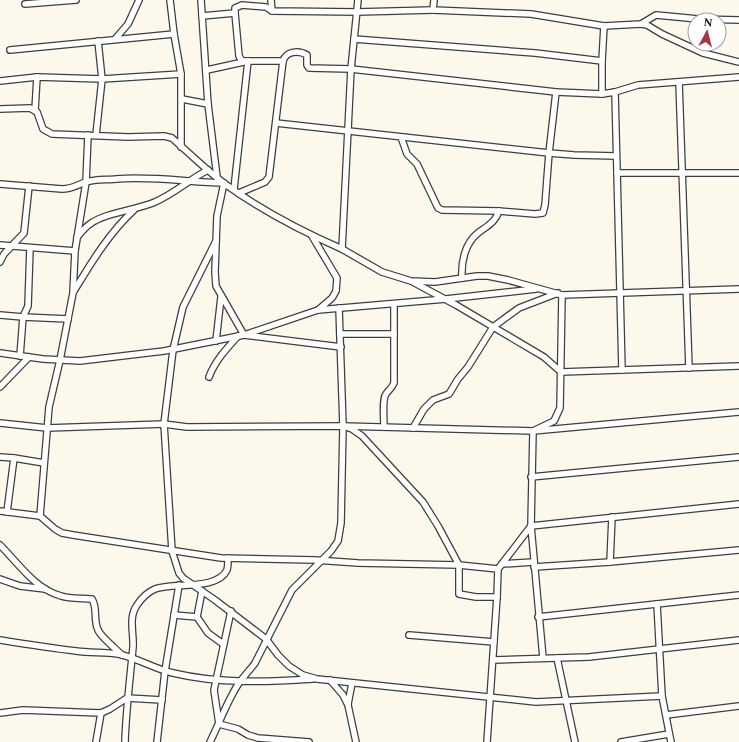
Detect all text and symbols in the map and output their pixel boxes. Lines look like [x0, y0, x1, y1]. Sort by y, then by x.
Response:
north arrow [687, 12, 727, 52]
text: N [703, 14, 714, 32]

